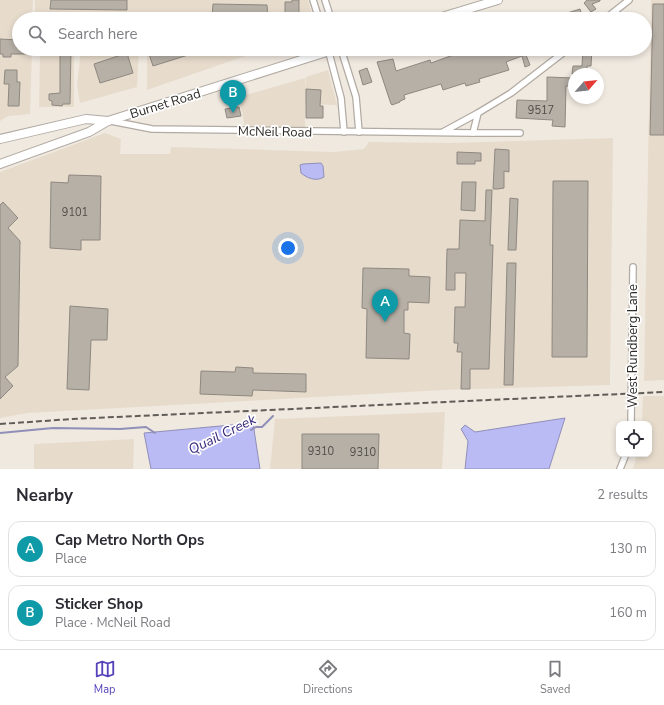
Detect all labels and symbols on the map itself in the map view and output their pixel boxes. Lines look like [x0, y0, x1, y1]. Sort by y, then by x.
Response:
north arrow [568, 68, 604, 104]
pin: B [220, 80, 246, 113]
street label: Burnet Road [128, 85, 203, 123]
house number: 9517 [528, 103, 554, 118]
street label: McNeil Road [238, 122, 312, 142]
house number: 9101 [62, 205, 88, 220]
your location [278, 238, 298, 258]
street label: West Rundberg Lane [624, 284, 642, 408]
pin: A [372, 289, 398, 322]
water label: Quail Creek [185, 409, 260, 459]
house number: 9310 [308, 444, 335, 459]
house number: 9310 [350, 445, 377, 460]

